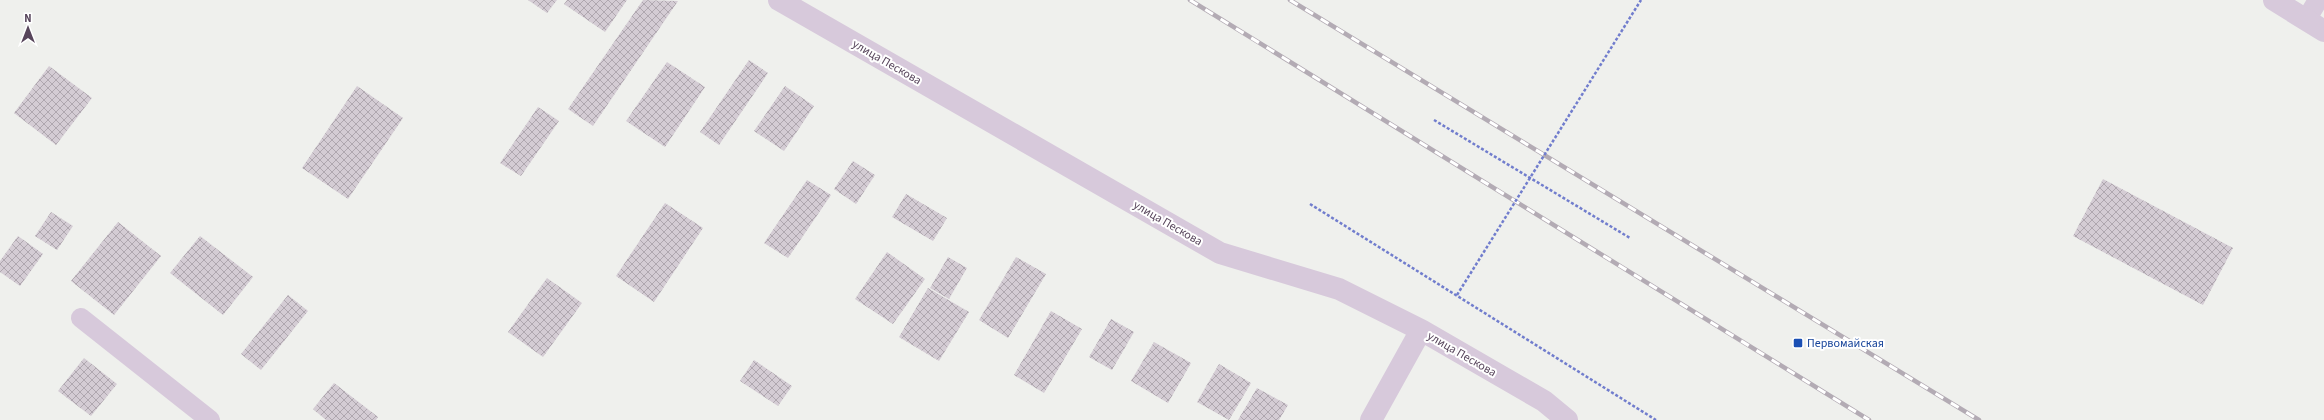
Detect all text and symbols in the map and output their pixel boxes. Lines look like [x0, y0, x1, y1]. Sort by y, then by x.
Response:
north arrow [8, 8, 48, 48]
text: N [24, 11, 32, 26]
street label: улица Пескова [849, 36, 925, 89]
street label: улица Пескова [1130, 197, 1206, 250]
street label: улица Пескова [1424, 328, 1500, 381]
place label: Первомайская [1807, 335, 1884, 352]
marker: Первомайская [1792, 337, 1804, 349]

